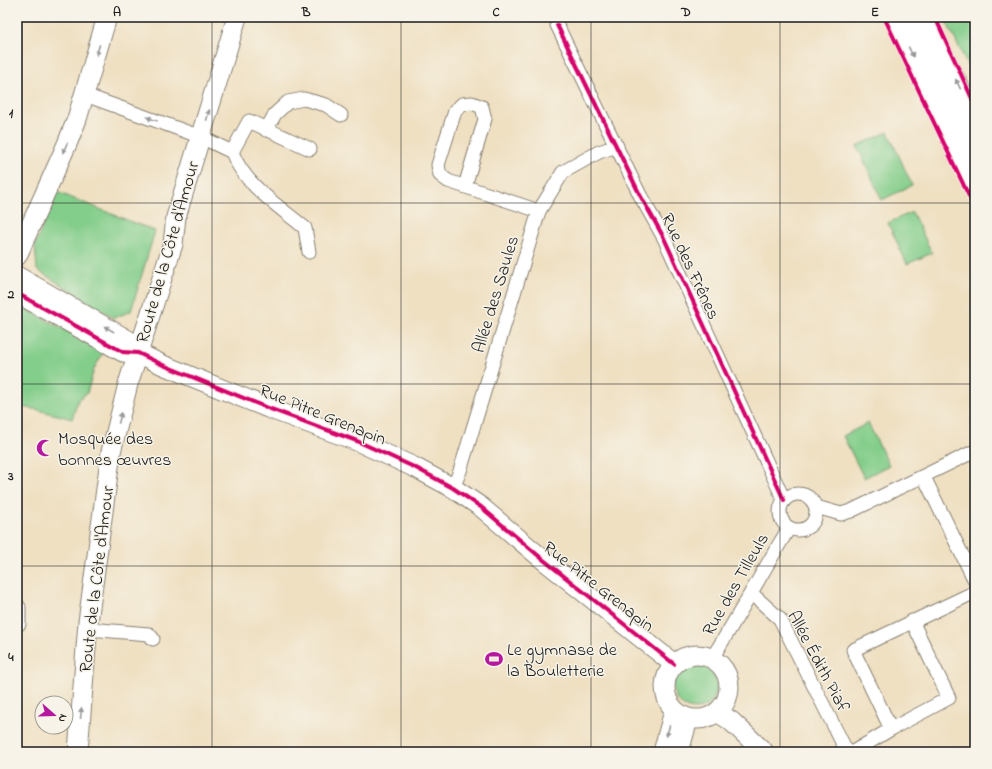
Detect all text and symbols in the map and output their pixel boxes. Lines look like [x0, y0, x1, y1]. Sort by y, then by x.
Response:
text: A [113, 3, 121, 22]
text: B [301, 3, 311, 22]
text: C [492, 3, 500, 22]
text: D [680, 3, 691, 22]
text: E [871, 3, 879, 22]
one-way arrow [95, 44, 101, 56]
one-way arrow [908, 46, 914, 58]
one-way arrow [955, 79, 961, 90]
text: 1 [9, 104, 14, 123]
one-way arrow [205, 108, 211, 120]
one-way arrow [145, 115, 157, 121]
one-way arrow [62, 142, 68, 153]
street label: Route de la Côte d'Amour [130, 158, 207, 347]
street label: Rue des Frênes [653, 209, 725, 324]
street label: Allée des Saules [467, 233, 527, 356]
text: 2 [7, 285, 15, 304]
one-way arrow [103, 325, 115, 332]
street label: Rue Pitre Grenapin [255, 379, 390, 453]
one-way arrow [117, 412, 123, 424]
place label: Mosquée des bonnes œuvres [58, 427, 171, 474]
mosque icon: Mosquée des bonnes œuvres [35, 438, 55, 458]
text: 3 [7, 467, 14, 486]
street label: Route de la Côte d'Amour [74, 484, 122, 674]
street label: Rue des Tilleuls [697, 529, 777, 641]
street label: Rue Pitre Grenapin [537, 536, 659, 639]
street label: Allée Édith Piaf [780, 606, 855, 718]
place label: Le gymnase de la Bouletterie [507, 638, 618, 685]
text: 4 [7, 648, 14, 667]
sports icon: Le gymnase de la Bouletterie [484, 649, 504, 669]
north arrow [34, 695, 74, 735]
one-way arrow [78, 707, 84, 719]
text: N [54, 712, 71, 724]
one-way arrow [665, 726, 671, 738]

